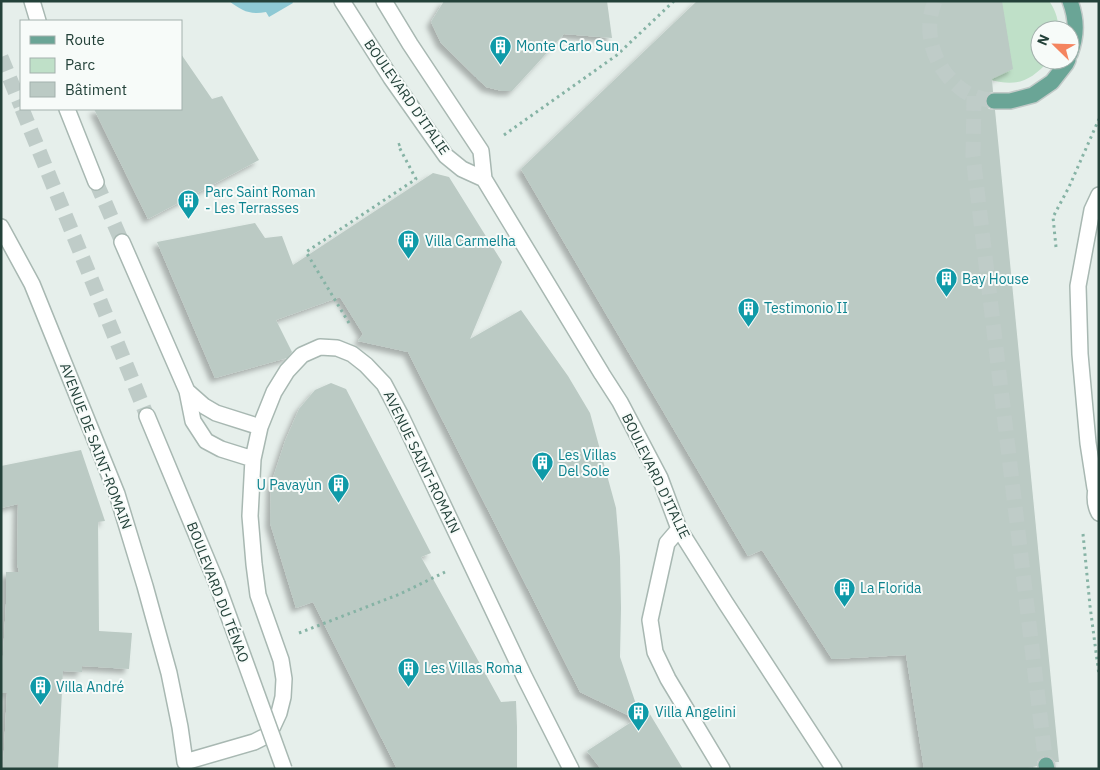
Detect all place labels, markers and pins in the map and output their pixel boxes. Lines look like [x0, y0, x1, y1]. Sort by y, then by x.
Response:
building icon: Monte Carlo Sun [488, 34, 512, 65]
place label: Monte Carlo Sun [516, 37, 619, 55]
place label: Parc Saint Roman - Les Terrasses [205, 183, 316, 217]
building icon: Parc Saint Roman - Les Terrasses [177, 188, 201, 219]
building icon: Villa Carmelha [397, 229, 421, 260]
place label: Villa Carmelha [425, 232, 516, 250]
building icon: Bay House [934, 267, 958, 298]
place label: Bay House [962, 270, 1029, 288]
building icon: Testimonio II [736, 296, 760, 327]
place label: Testimonio II [764, 299, 848, 317]
place label: Les Villas Del Sole [558, 446, 617, 480]
building icon: Les Villas Del Sole [530, 451, 554, 482]
building icon: U Pavayùn [326, 473, 350, 504]
place label: U Pavayùn [256, 476, 322, 494]
building icon: La Florida [832, 576, 856, 607]
place label: La Florida [860, 579, 922, 597]
building icon: Les Villas Roma [396, 656, 420, 687]
place label: Les Villas Roma [424, 659, 523, 677]
building icon: Villa André [28, 675, 52, 706]
place label: Villa André [56, 678, 124, 696]
building icon: Villa Angelini [627, 700, 651, 731]
place label: Villa Angelini [655, 703, 736, 721]

